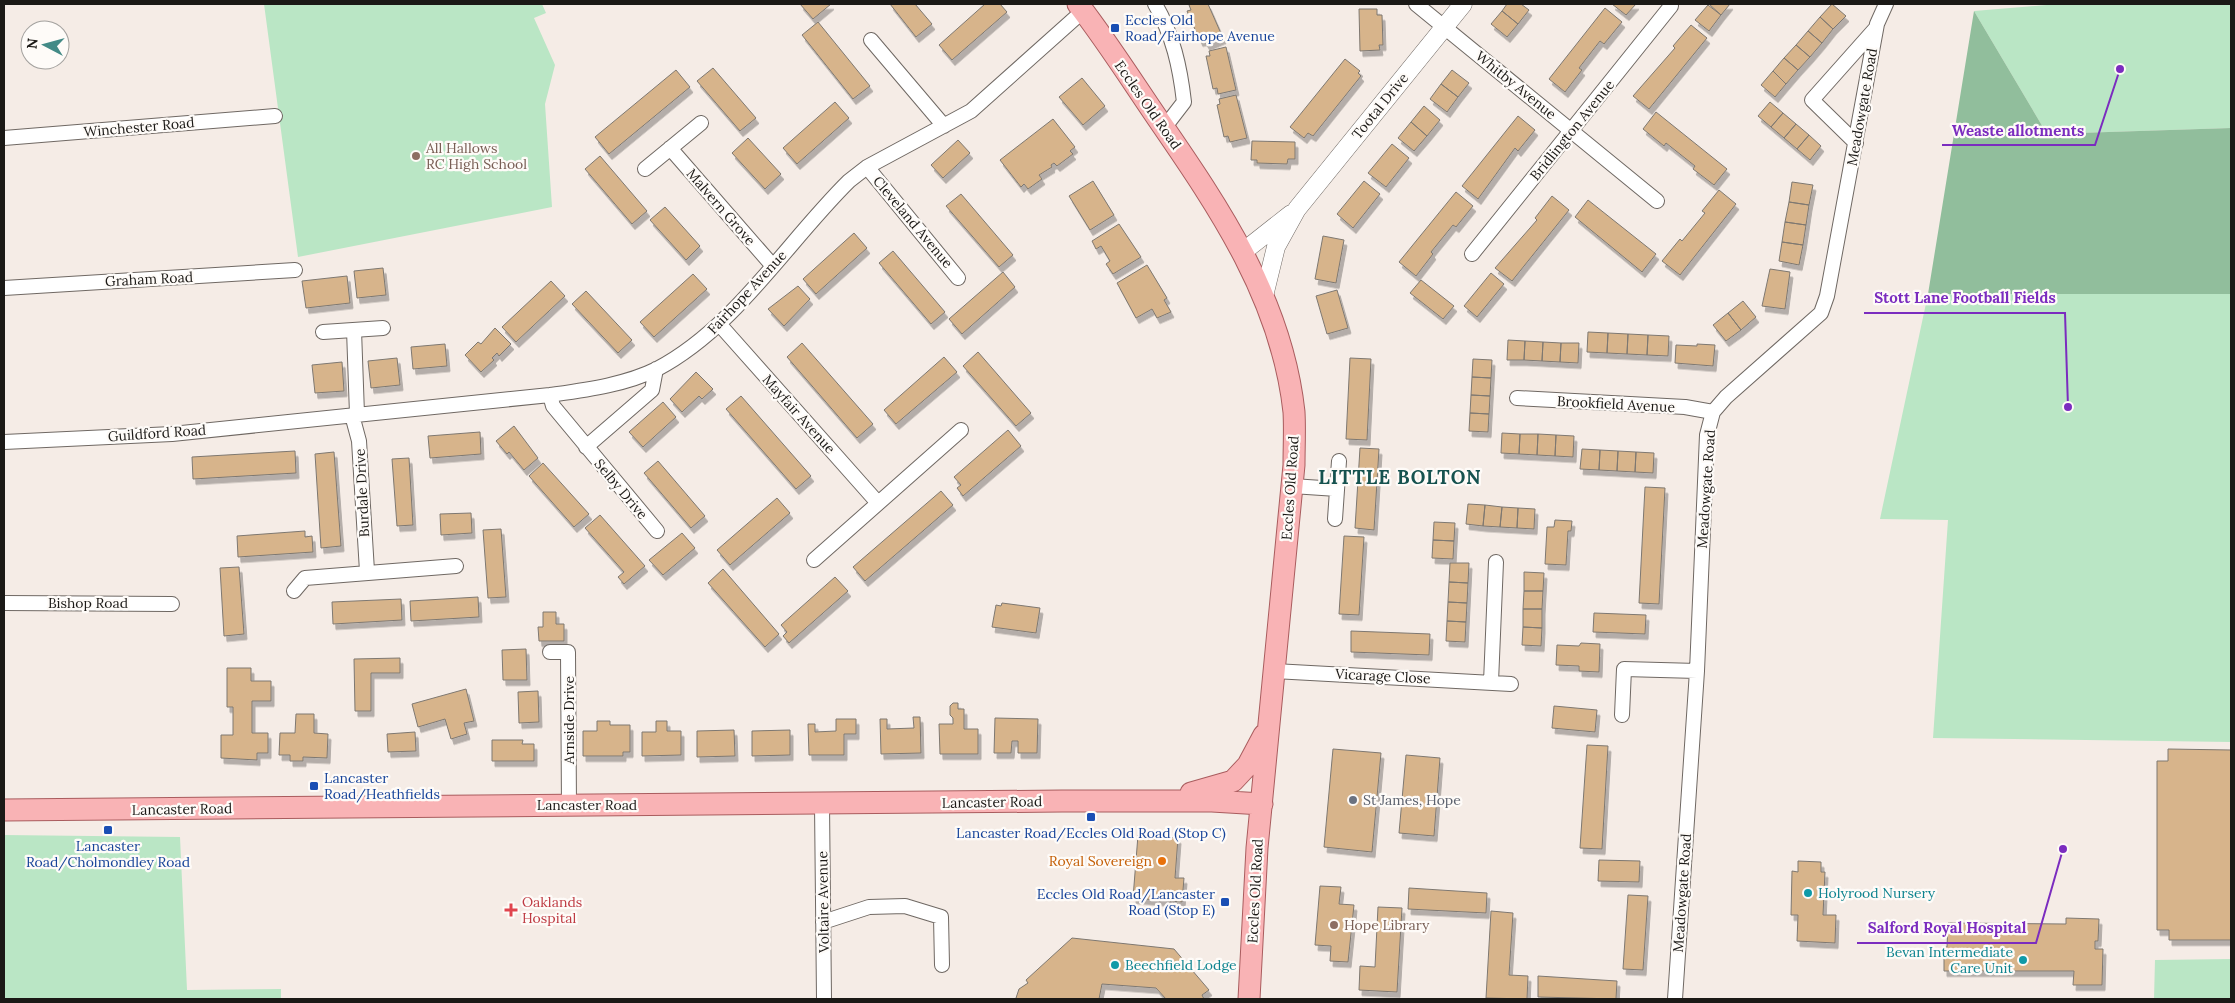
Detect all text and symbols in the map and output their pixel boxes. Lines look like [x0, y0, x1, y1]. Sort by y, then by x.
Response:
place label: Eccles Old Road/Fairhope Avenue [1125, 11, 1275, 45]
north arrow [20, 20, 70, 70]
marker: Eccles Old Road/Fairhope Avenue [1109, 22, 1121, 34]
text: N [23, 37, 42, 50]
street label: Whitby Avenue [1472, 47, 1560, 123]
street label: Meadowgate Road [1843, 47, 1881, 167]
street label: Eccles Old Road [1111, 57, 1185, 153]
street label: Tootal Drive [1348, 69, 1412, 143]
street label: Bridlington Avenue [1526, 76, 1618, 184]
street label: Winchester Road [83, 113, 195, 141]
callout: Weaste allotments [1942, 115, 2095, 145]
text: Weaste allotments [1952, 121, 2084, 140]
place label: All Hallows RC High School [425, 139, 527, 173]
marker: All Hallows RC High School [410, 150, 422, 162]
street label: Malvern Grove [683, 165, 760, 249]
street label: Cleveland Avenue [869, 172, 957, 272]
street label: Fairhope Avenue [704, 246, 791, 338]
street label: Graham Road [105, 268, 193, 290]
callout: Stott Lane Football Fields [1864, 283, 2065, 313]
text: Stott Lane Football Fields [1874, 288, 2056, 307]
street label: Mayfair Avenue [759, 371, 840, 458]
street label: Brookfield Avenue [1557, 392, 1676, 416]
street label: Guildford Road [107, 421, 207, 445]
street label: Meadowgate Road [1693, 429, 1719, 549]
street label: Eccles Old Road [1277, 435, 1303, 541]
street label: Burdale Drive [351, 448, 373, 538]
street label: Selby Drive [590, 455, 652, 523]
district label: LITTLE BOLTON [1318, 465, 1482, 489]
street label: Bishop Road [48, 594, 128, 612]
street label: Vicarage Close [1334, 664, 1432, 688]
street label: Arnside Drive [560, 675, 578, 765]
place label: Lancaster Road/Heathfields [324, 769, 440, 803]
marker: Lancaster Road/Heathfields [308, 780, 320, 792]
place label: St James, Hope [1363, 791, 1461, 809]
street label: Lancaster Road [942, 792, 1042, 812]
marker: St James, Hope [1347, 794, 1359, 806]
street label: Lancaster Road [537, 796, 637, 814]
street label: Lancaster Road [132, 799, 232, 819]
marker: Lancaster Road/Eccles Old Road (Stop C) [1085, 811, 1097, 823]
marker: Lancaster Road/Cholmondley Road [102, 824, 114, 836]
place label: Lancaster Road/Eccles Old Road (Stop C) [956, 824, 1226, 842]
street label: Meadowgate Road [1669, 833, 1695, 953]
place label: Lancaster Road/Cholmondley Road [26, 837, 190, 871]
street label: Eccles Old Road [1243, 838, 1267, 944]
street label: Voltaire Avenue [813, 850, 833, 954]
place label: Royal Sovereign [1049, 852, 1153, 870]
marker: Royal Sovereign [1156, 855, 1168, 867]
place label: Holyrood Nursery [1818, 884, 1936, 902]
place label: Eccles Old Road/Lancaster Road (Stop E) [1037, 885, 1215, 919]
marker: Holyrood Nursery [1802, 887, 1814, 899]
place label: Oaklands Hospital [522, 893, 582, 927]
marker: Eccles Old Road/Lancaster Road (Stop E) [1219, 896, 1231, 908]
marker: Oaklands Hospital [504, 903, 518, 917]
callout: Salford Royal Hospital [1857, 913, 2036, 943]
place label: Hope Library [1344, 916, 1430, 934]
text: Salford Royal Hospital [1868, 918, 2027, 937]
marker: Hope Library [1328, 919, 1340, 931]
place label: Bevan Intermediate Care Unit [1886, 943, 2014, 977]
marker: Bevan Intermediate Care Unit [2017, 954, 2029, 966]
place label: Beechfield Lodge [1125, 956, 1237, 974]
marker: Beechfield Lodge [1109, 959, 1121, 971]

